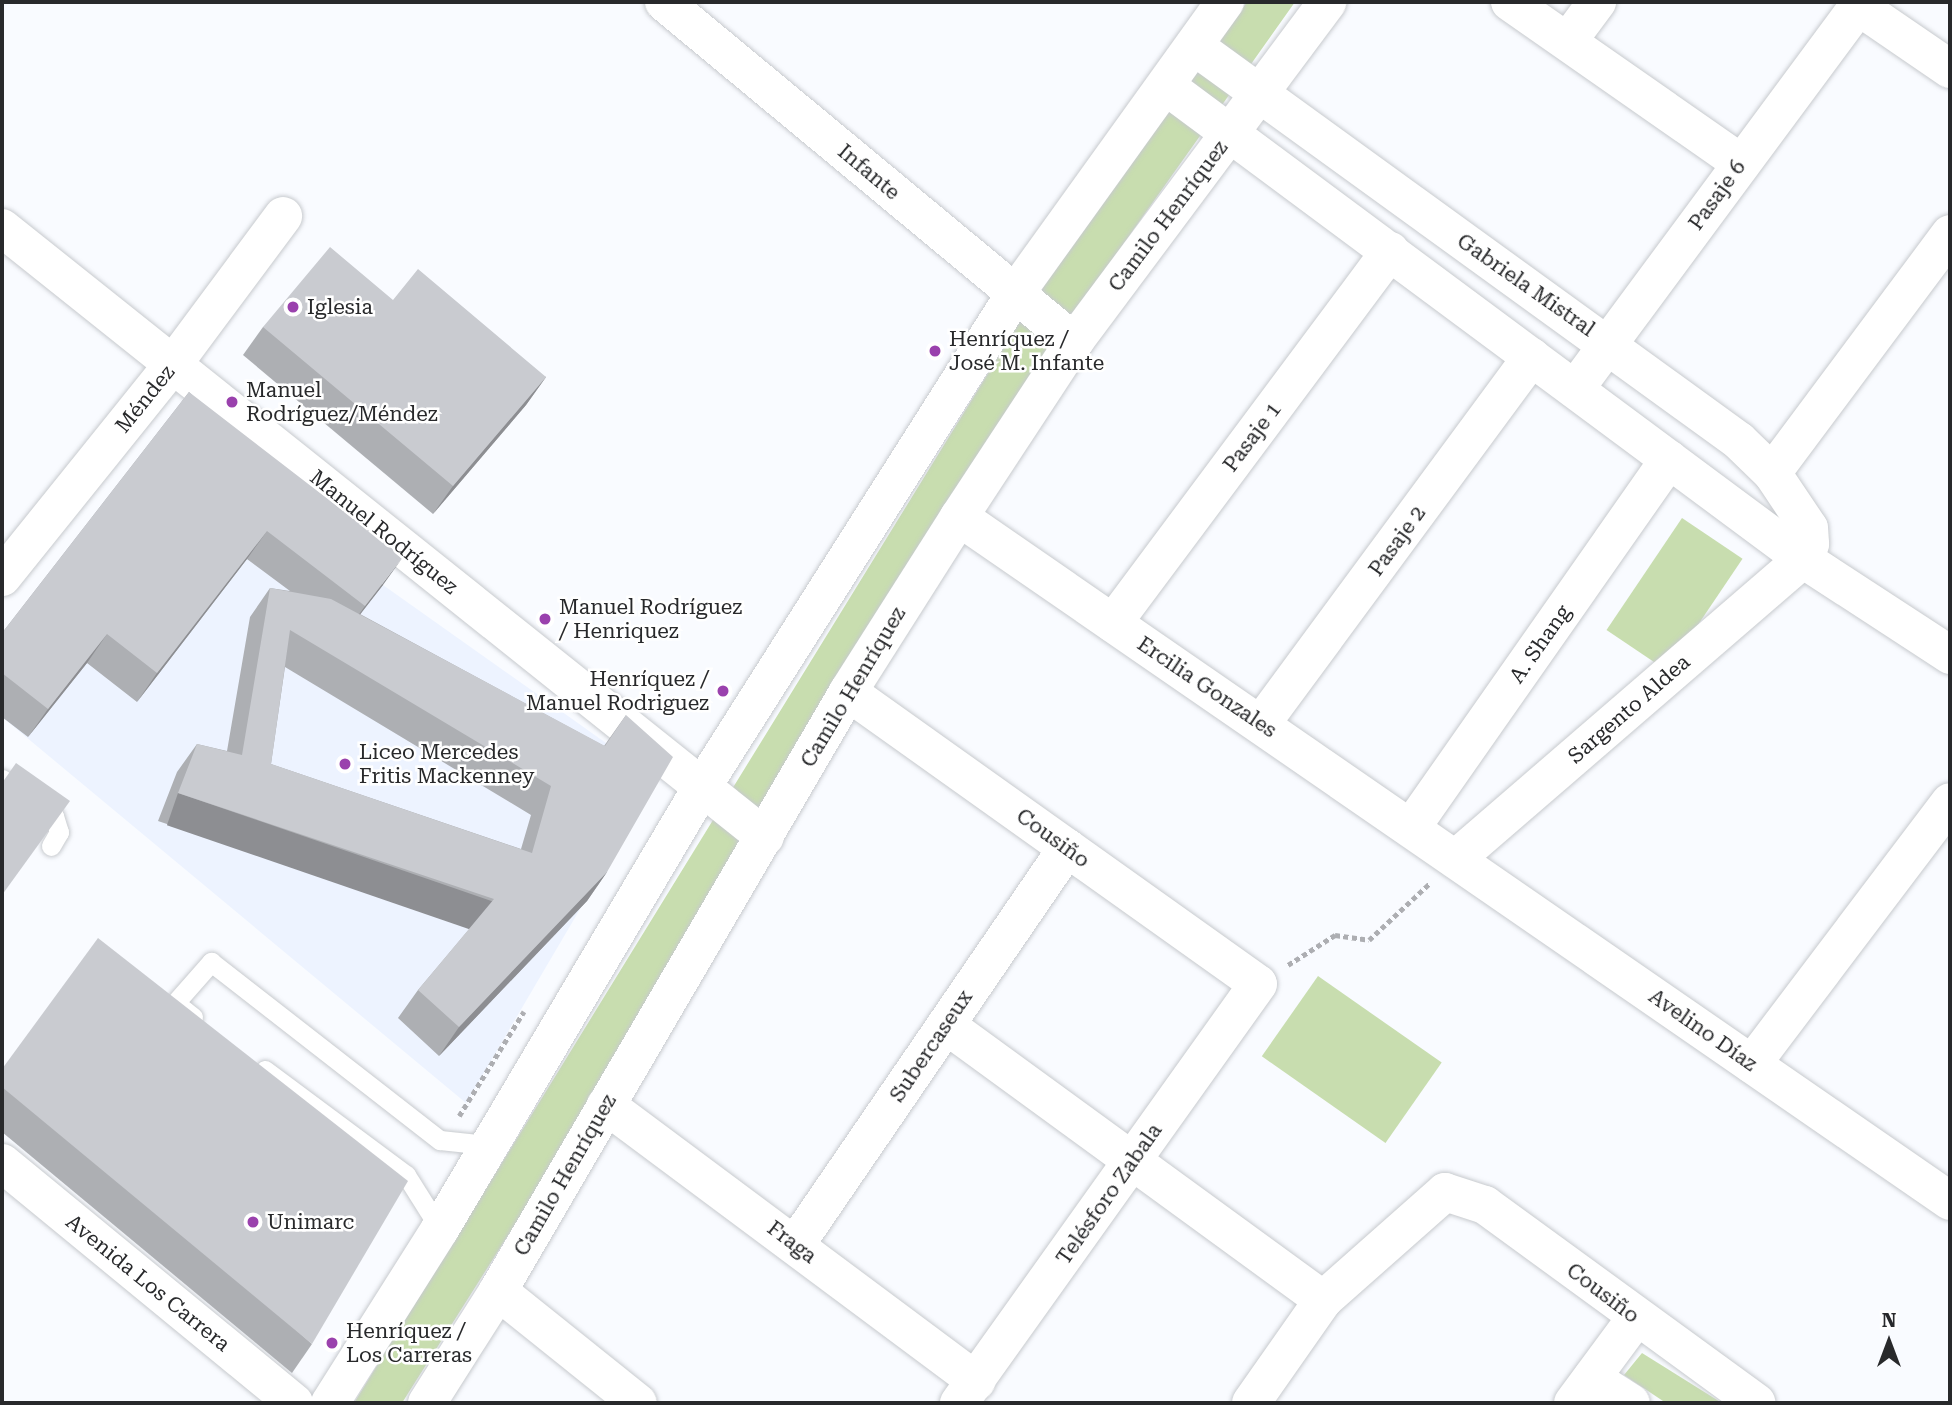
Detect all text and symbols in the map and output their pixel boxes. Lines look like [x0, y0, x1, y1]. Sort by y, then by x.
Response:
street label: Camilo Henríquez [1103, 136, 1233, 296]
street label: Infante [833, 139, 905, 205]
street label: Pasaje 6 [1683, 155, 1751, 235]
street label: Gabriela Mistral [1452, 228, 1600, 342]
place label: Iglesia [307, 294, 373, 320]
marker: Iglesia [285, 299, 301, 315]
place label: Henríquez / José M. Infante [949, 326, 1104, 376]
marker: Henríquez / José M. Infante [927, 343, 943, 359]
street label: Méndez [110, 360, 180, 438]
place label: Manuel Rodríguez/Méndez [246, 377, 438, 427]
marker: Manuel Rodríguez/Méndez [224, 394, 240, 410]
street label: Pasaje 1 [1218, 397, 1286, 477]
street label: Manuel Rodríguez [305, 465, 463, 599]
street label: Pasaje 2 [1363, 501, 1431, 581]
place label: Manuel Rodríguez / Henriquez [559, 594, 742, 644]
street label: A. Shang [1504, 600, 1576, 688]
street label: Camilo Henríquez [795, 602, 911, 772]
marker: Manuel Rodríguez / Henriquez [537, 611, 553, 627]
street label: Ercilia Gonzales [1133, 631, 1281, 743]
street label: Sargento Aldea [1563, 649, 1695, 769]
place label: Henríquez / Manuel Rodriguez [526, 666, 709, 716]
marker: Henríquez / Manuel Rodriguez [715, 683, 731, 699]
place label: Liceo Mercedes Fritis Mackenney [359, 739, 534, 789]
marker: Liceo Mercedes Fritis Mackenney [337, 756, 353, 772]
street label: Cousiño [1012, 803, 1094, 873]
street label: Avelino Díaz [1644, 983, 1762, 1077]
street label: Subercaseux [884, 985, 978, 1107]
street label: Camilo Henríquez [508, 1090, 622, 1260]
street label: Telésforo Zabala [1051, 1119, 1167, 1269]
street label: Avenida Los Carrera [61, 1209, 235, 1357]
place label: Unimarc [267, 1209, 354, 1235]
marker: Unimarc [245, 1214, 261, 1230]
street label: Fraga [762, 1215, 822, 1269]
street label: Cousiño [1562, 1258, 1644, 1328]
north arrow [1854, 1307, 1924, 1377]
text: N [1882, 1309, 1896, 1332]
place label: Henríquez / Los Carreras [346, 1318, 472, 1368]
marker: Henríquez / Los Carreras [324, 1335, 340, 1351]

